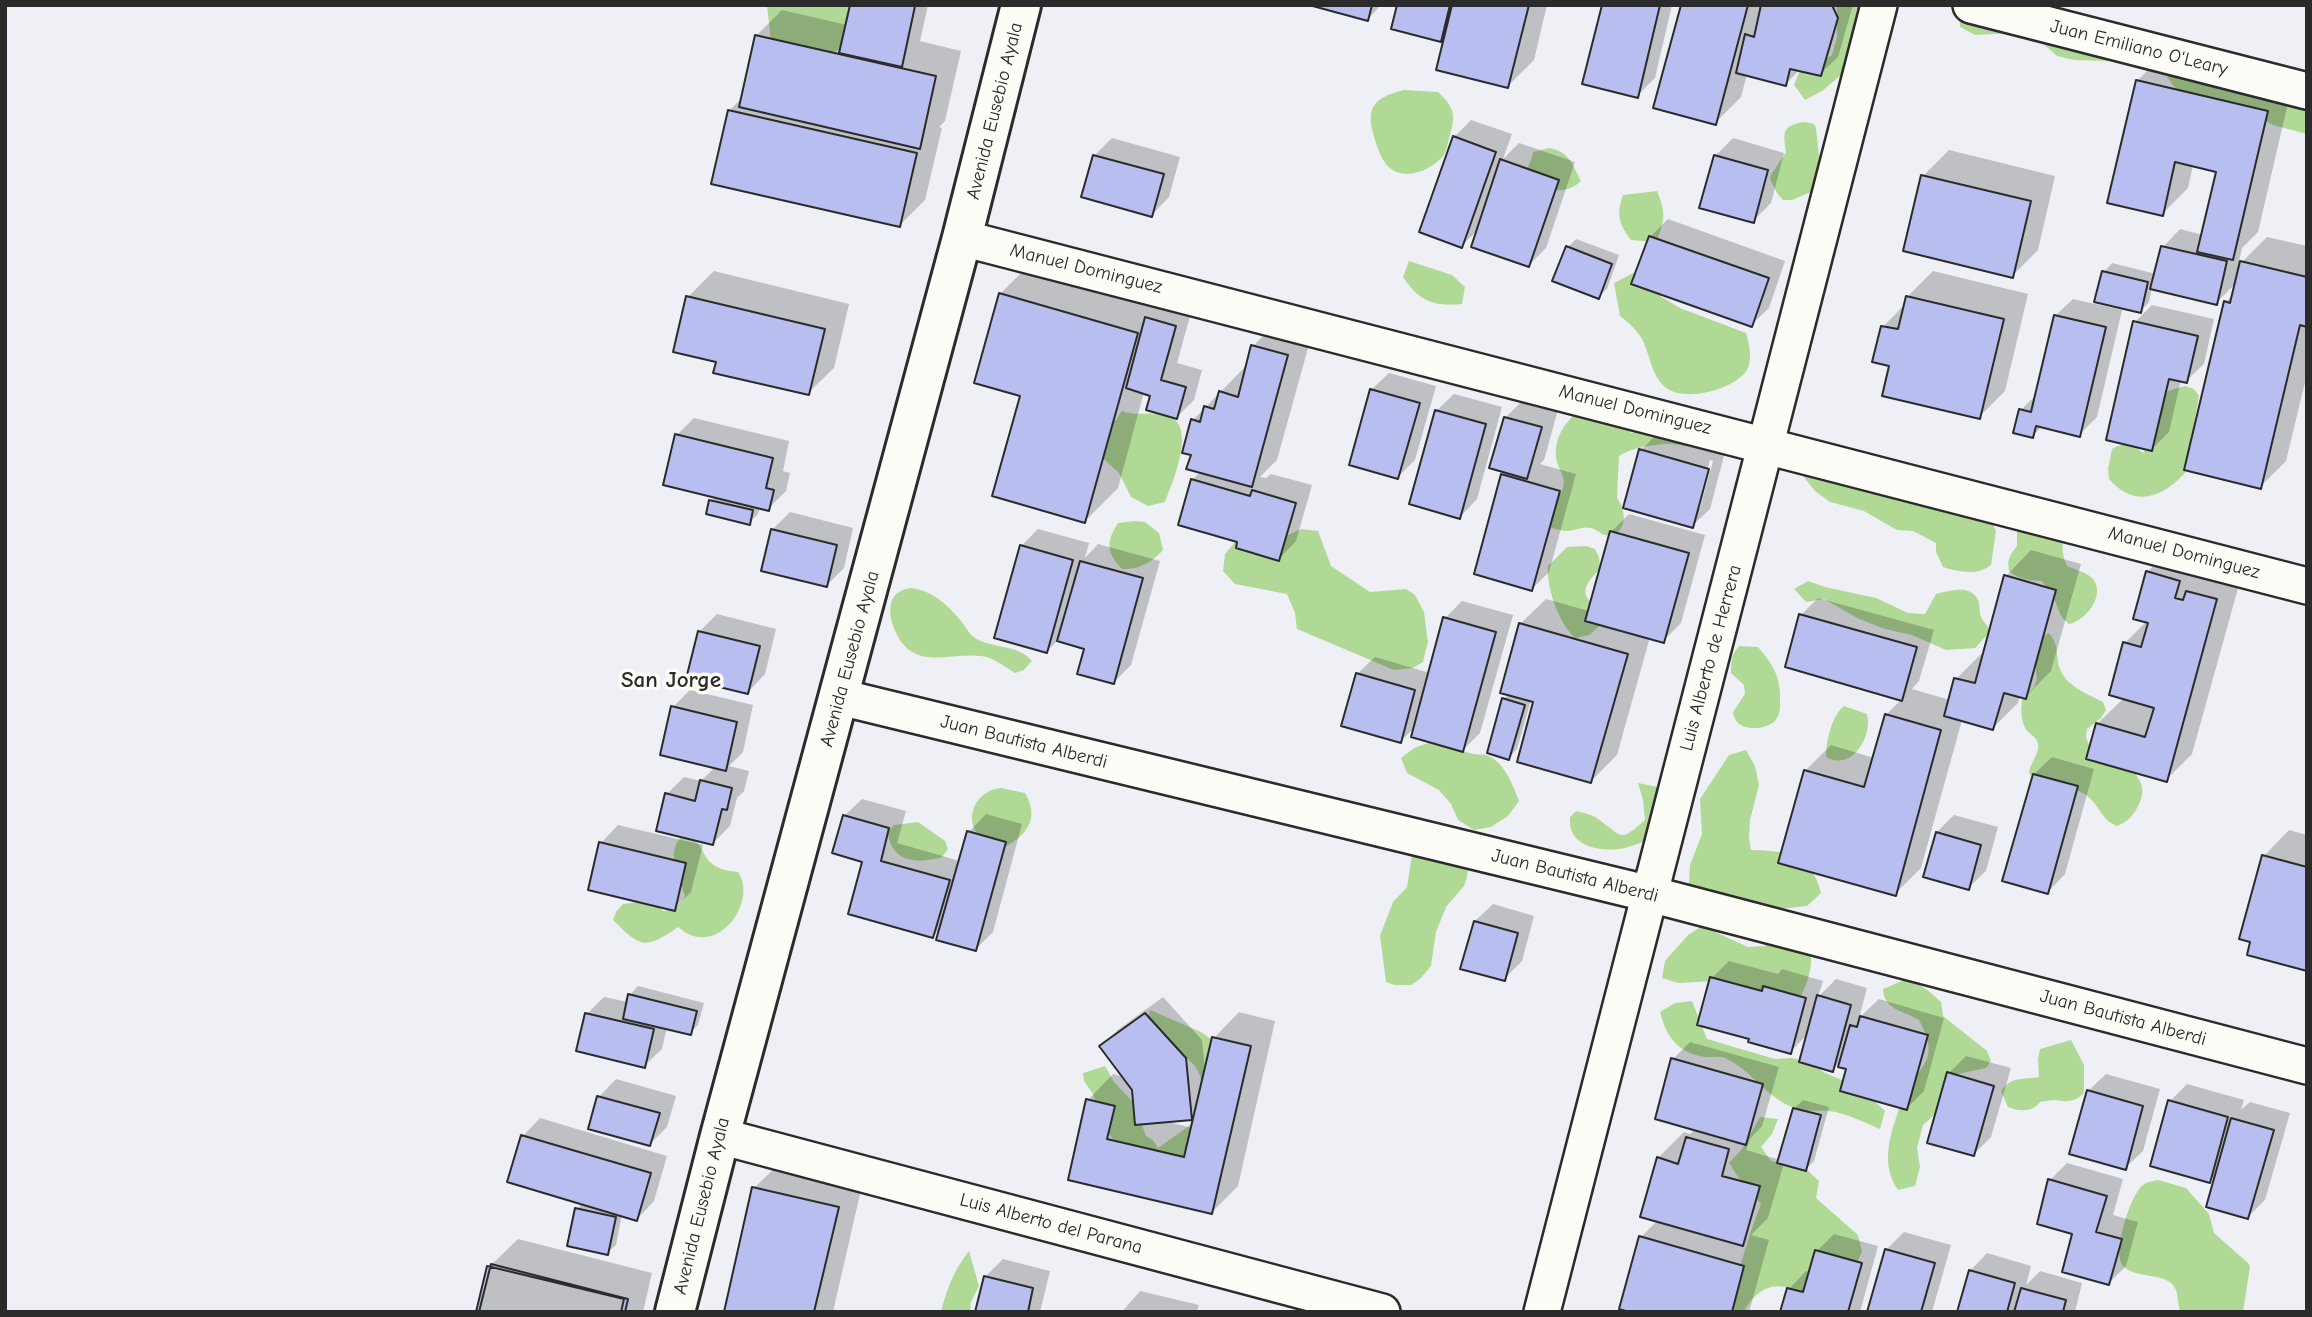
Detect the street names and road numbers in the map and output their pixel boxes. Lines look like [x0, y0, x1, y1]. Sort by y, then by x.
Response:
street label: Juan Emiliano O'Leary [2048, 15, 2230, 81]
street label: Avenida Eusebio Ayala [962, 20, 1028, 202]
street label: Manuel Dominguez [1008, 239, 1164, 299]
street label: Manuel Dominguez [1557, 380, 1713, 440]
street label: Manuel Dominguez [2106, 522, 2262, 584]
street label: Luis Alberto de Herrera [1675, 562, 1747, 754]
street label: Avenida Eusebio Ayala [815, 568, 885, 750]
street label: Juan Bautista Alberdi [938, 710, 1110, 774]
street label: Juan Bautista Alberdi [1489, 844, 1661, 908]
street label: Juan Bautista Alberdi [2037, 985, 2209, 1051]
street label: Avenida Eusebio Ayala [669, 1115, 735, 1297]
street label: Luis Alberto del Parana [957, 1189, 1145, 1259]

